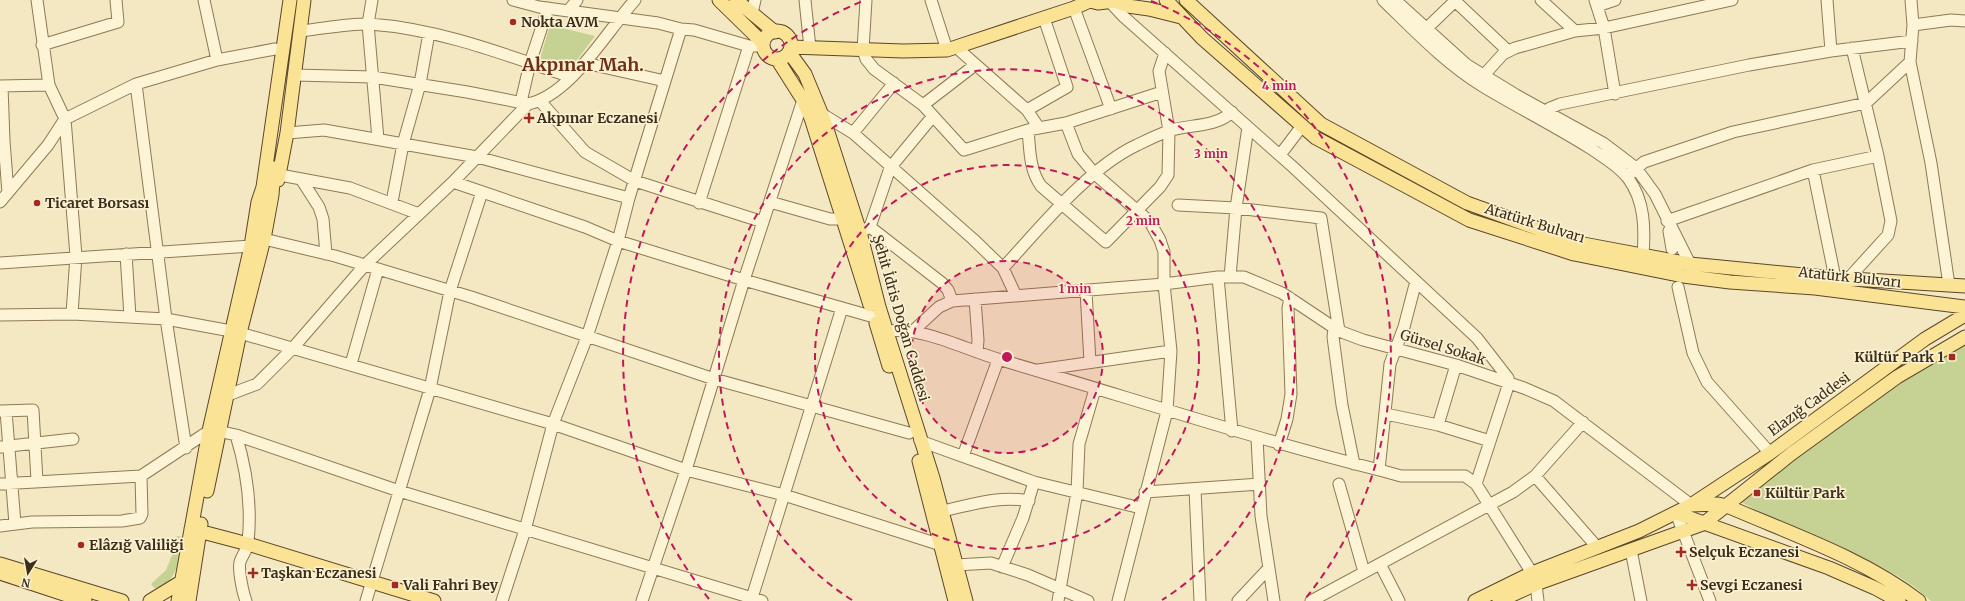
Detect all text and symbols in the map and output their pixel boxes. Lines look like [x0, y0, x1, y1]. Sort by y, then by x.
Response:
place label: Nokta AVM [521, 13, 599, 31]
marker: Nokta AVM [508, 17, 518, 27]
district label: Akpınar Mah. [521, 53, 644, 76]
text: 4 min [1262, 78, 1296, 93]
place label: Akpınar Eczanesi [536, 109, 658, 127]
marker: Akpınar Eczanesi [524, 113, 534, 123]
text: 3 min [1194, 146, 1228, 161]
place label: Ticaret Borsası [45, 194, 150, 212]
marker: Ticaret Borsası [32, 198, 42, 208]
street label: Atatürk Bulvarı [1482, 199, 1588, 247]
text: 2 min [1126, 213, 1160, 228]
street label: Şehit İdris Doğan Caddesi [869, 233, 934, 404]
street label: Atatürk Bulvarı [1797, 263, 1903, 291]
text: 1 min [1059, 281, 1091, 296]
street label: Gürsel Sokak [1398, 325, 1488, 369]
place label: Kültür Park 1 [1854, 348, 1945, 366]
centre of rings [1000, 350, 1014, 364]
marker: Kültür Park 1 [1947, 352, 1957, 362]
street label: Elazığ Caddesi [1764, 368, 1854, 440]
place label: Kültür Park [1765, 484, 1846, 502]
marker: Kültür Park [1752, 488, 1762, 498]
place label: Elâzığ Valiliği [89, 536, 184, 554]
marker: Elâzığ Valiliği [76, 540, 86, 550]
place label: Selçuk Eczanesi [1689, 543, 1799, 561]
marker: Selçuk Eczanesi [1676, 547, 1686, 557]
north arrow [8, 553, 48, 593]
place label: Taşkan Eczanesi [261, 564, 377, 582]
marker: Taşkan Eczanesi [248, 568, 258, 578]
text: N [20, 575, 32, 591]
place label: Vali Fahri Bey [402, 576, 499, 594]
place label: Sevgi Eczanesi [1700, 576, 1803, 594]
marker: Vali Fahri Bey [390, 580, 400, 590]
marker: Sevgi Eczanesi [1687, 580, 1697, 590]

